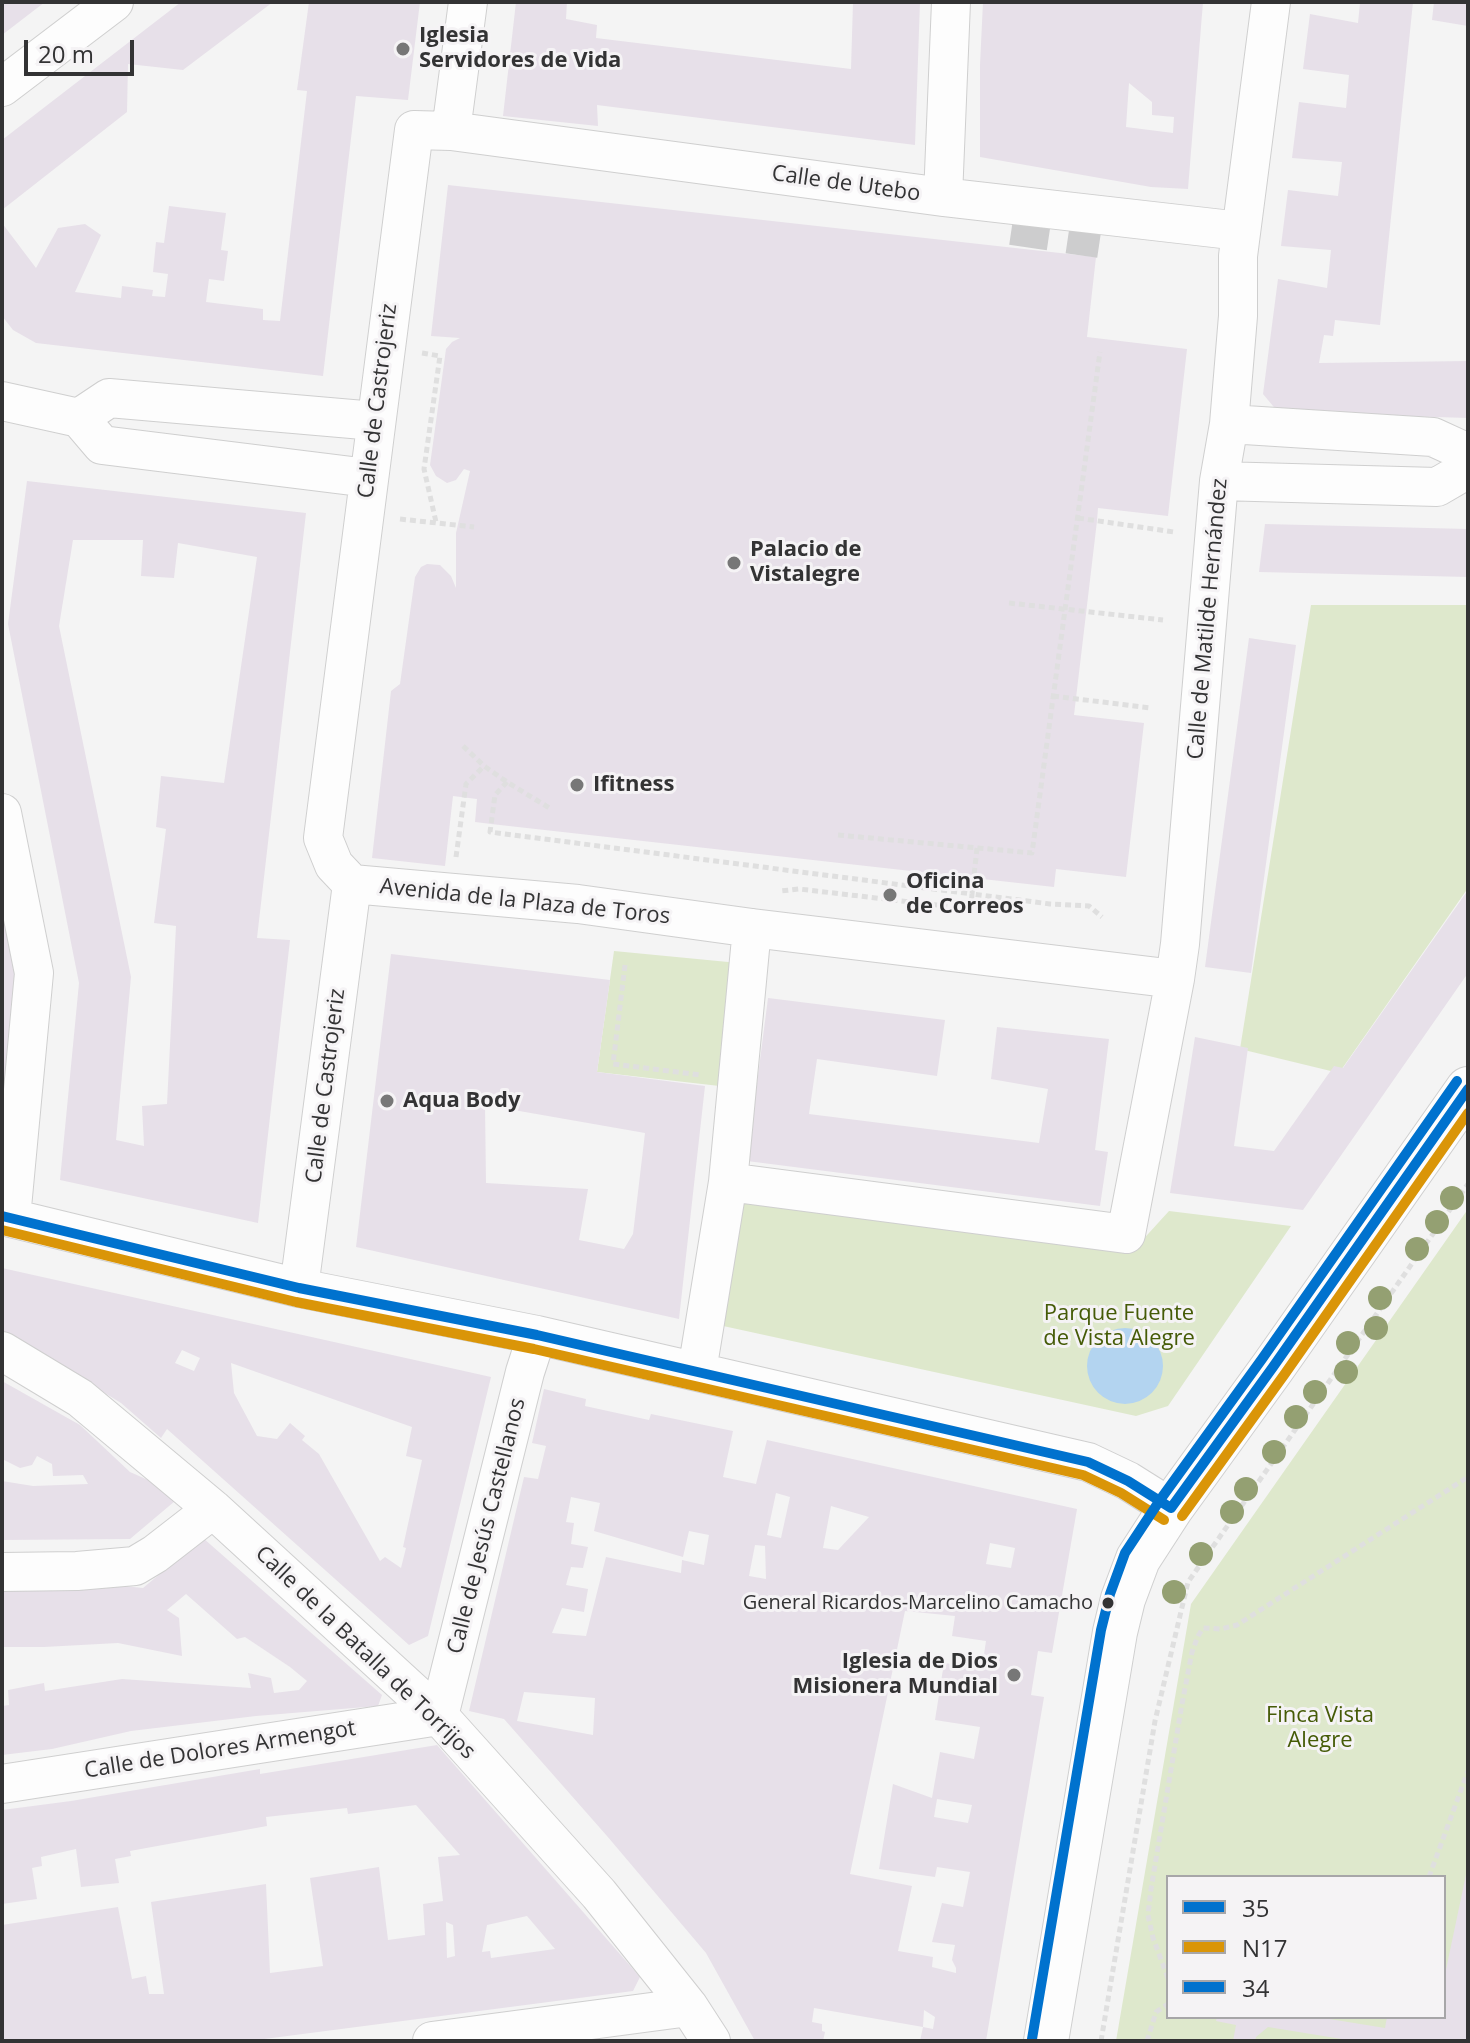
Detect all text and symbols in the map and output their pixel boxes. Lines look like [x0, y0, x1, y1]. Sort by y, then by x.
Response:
place label: Iglesia Servidores de Vida [419, 23, 621, 74]
scale bar [28, 24, 138, 74]
text: 20 m [38, 37, 94, 70]
marker: Iglesia Servidores de Vida [394, 40, 412, 58]
street label: Calle de Utebo [770, 161, 922, 207]
street label: Calle de Castrojeriz [353, 302, 403, 500]
street label: Calle de Matilde Hernández [1183, 477, 1233, 761]
place label: Palacio de Vistalegre [750, 537, 861, 588]
marker: Palacio de Vistalegre [725, 554, 743, 572]
place label: Ifitness [593, 772, 674, 798]
marker: Ifitness [568, 776, 586, 794]
place label: Oficina de Correos [906, 869, 1024, 920]
street label: Avenida de la Plaza de Toros [379, 874, 671, 930]
marker: Oficina de Correos [881, 886, 899, 904]
street label: Calle de Castrojeriz [301, 987, 351, 1185]
place label: Aqua Body [403, 1088, 520, 1114]
marker: Aqua Body [378, 1092, 396, 1110]
park label: Parque Fuente de Vista Alegre [1043, 1301, 1195, 1352]
street label: Calle de Jesús Castellanos [442, 1395, 532, 1657]
street label: Calle de la Batalla de Torrijos [250, 1541, 480, 1765]
place label: General Ricardos-Marcelino Camacho [743, 1591, 1093, 1615]
marker: General Ricardos-Marcelino Camacho [1100, 1595, 1116, 1611]
place label: Iglesia de Dios Misionera Mundial [793, 1649, 998, 1700]
marker: Iglesia de Dios Misionera Mundial [1005, 1666, 1023, 1684]
park label: Finca Vista Alegre [1266, 1703, 1374, 1754]
street label: Calle de Dolores Armengot [82, 1715, 358, 1785]
legend [1166, 1875, 1446, 2019]
text: 35 [1242, 1891, 1269, 1924]
text: N17 [1242, 1931, 1288, 1964]
text: 34 [1242, 1971, 1269, 2004]

